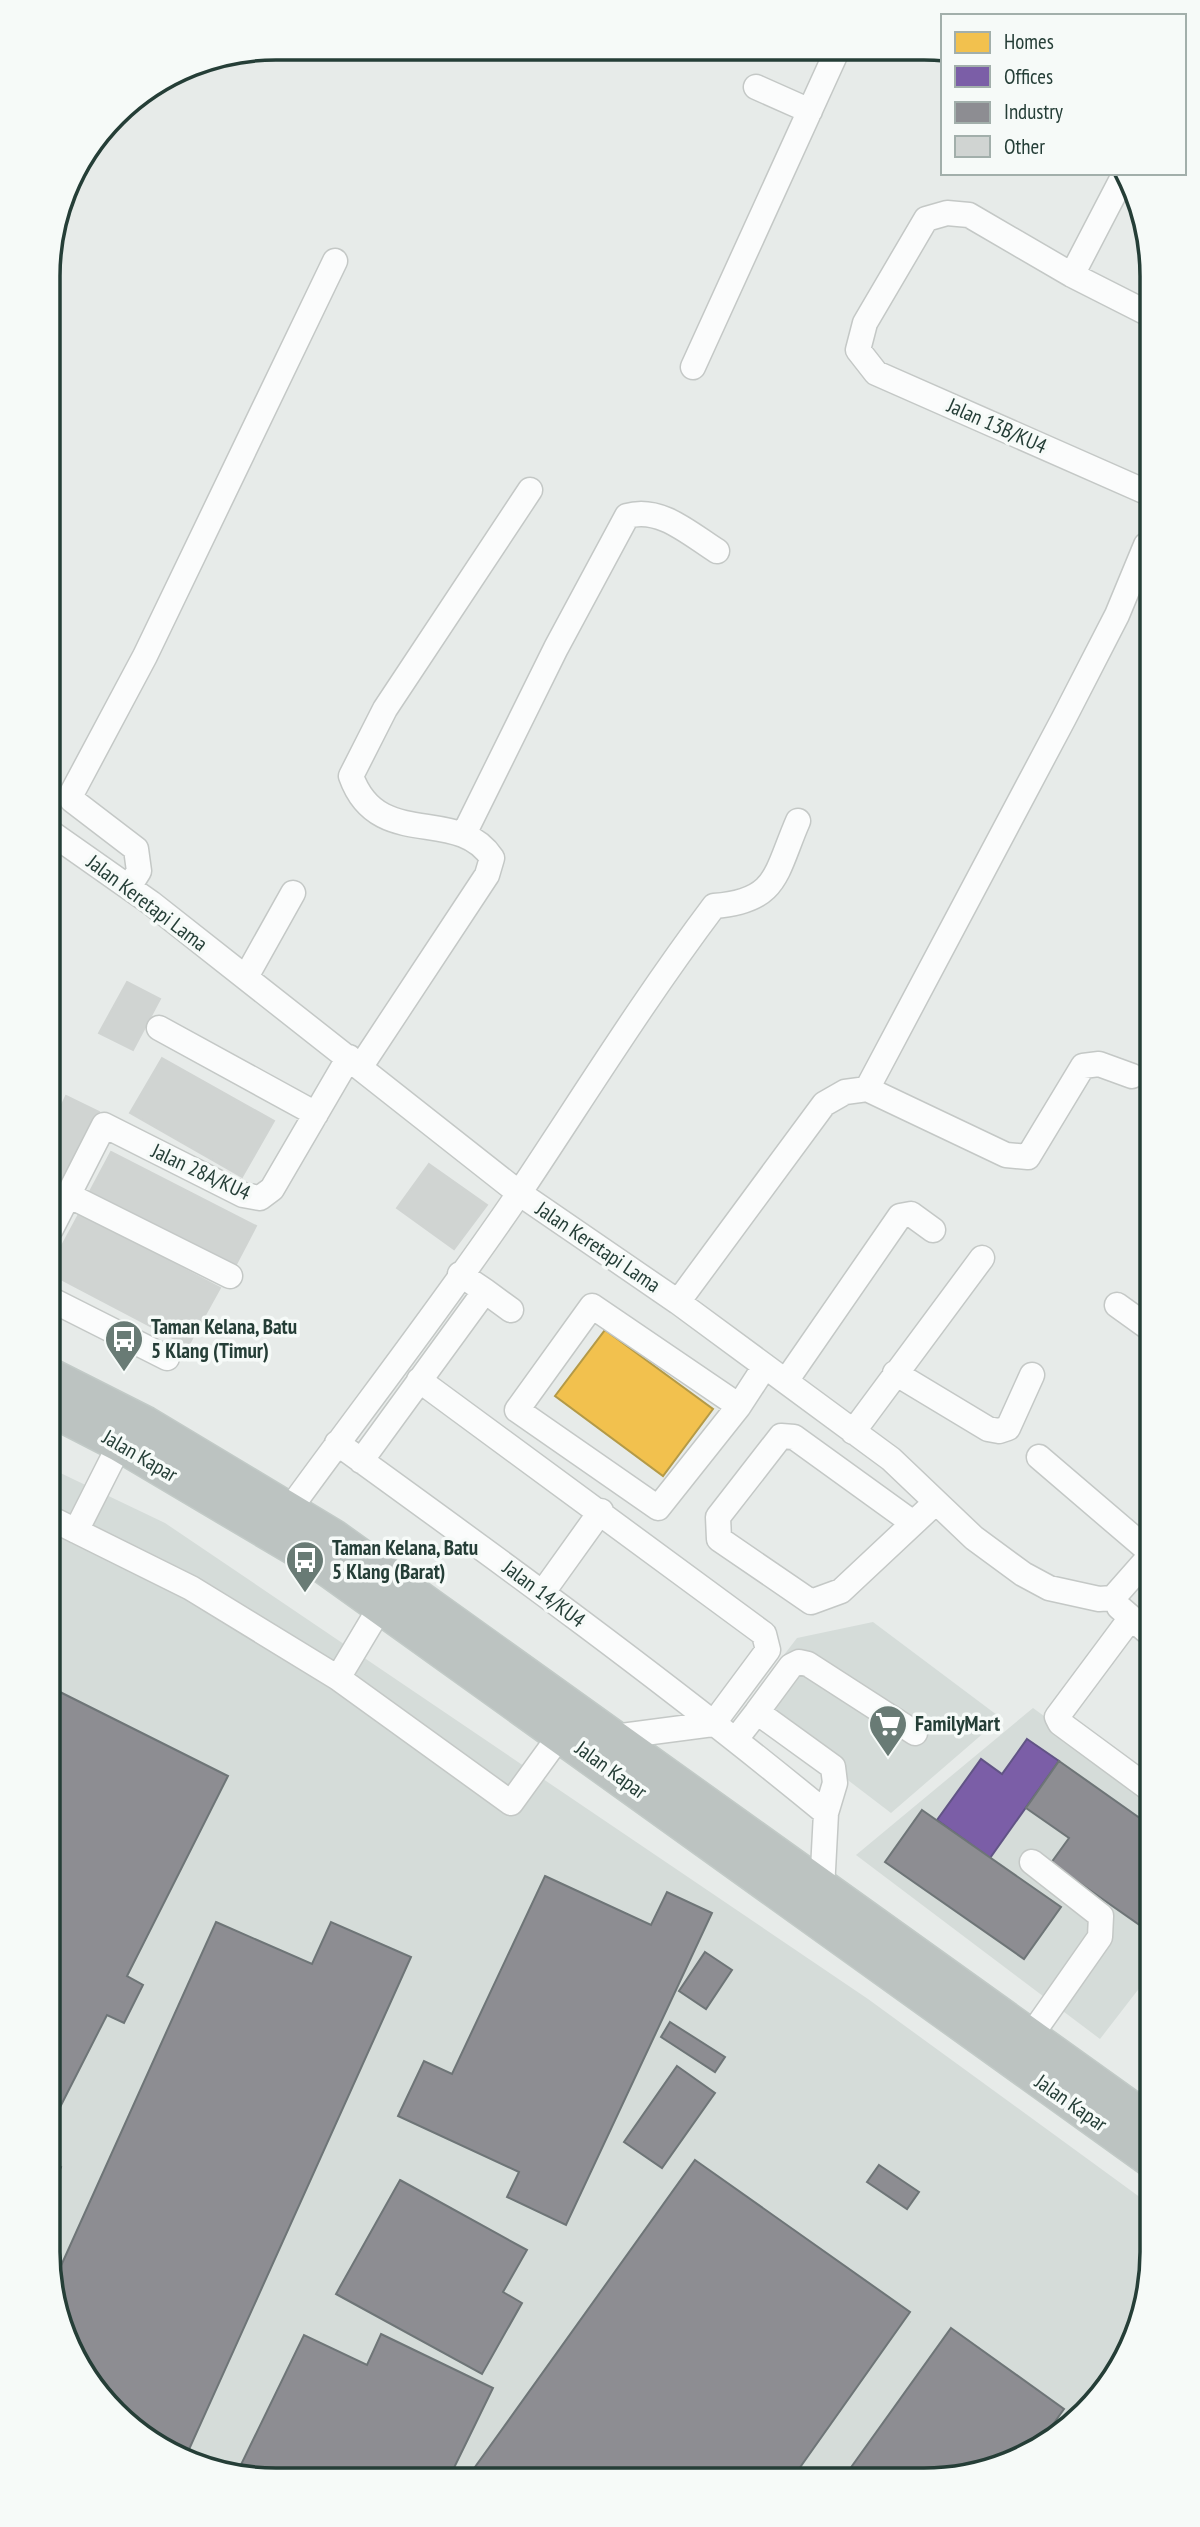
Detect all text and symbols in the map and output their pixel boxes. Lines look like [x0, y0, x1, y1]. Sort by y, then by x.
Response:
legend [941, 14, 1186, 175]
text: Homes [1004, 28, 1054, 55]
text: Offices [1004, 63, 1053, 90]
text: Industry [1004, 98, 1063, 125]
text: Other [1004, 133, 1045, 160]
street label: Jalan 13B/KU4 [942, 391, 1052, 460]
street label: Jalan Keretapi Lama [81, 848, 213, 957]
street label: Jalan 28A/KU4 [146, 1136, 256, 1206]
street label: Jalan Keretapi Lama [530, 1194, 666, 1298]
place label: Taman Kelana, Batu 5 Klang (Timur) [151, 1313, 297, 1364]
bus stop icon: Taman Kelana, Batu 5 Klang (Timur) [103, 1318, 145, 1373]
street label: Jalan Kapar [97, 1423, 183, 1488]
place label: Taman Kelana, Batu 5 Klang (Barat) [332, 1534, 478, 1585]
bus stop icon: Taman Kelana, Batu 5 Klang (Barat) [284, 1539, 326, 1594]
street label: Jalan 14/KU4 [497, 1553, 591, 1634]
supermarket icon: FamilyMart [867, 1703, 909, 1758]
place label: FamilyMart [915, 1710, 1000, 1737]
street label: Jalan Kapar [569, 1734, 653, 1805]
street label: Jalan Kapar [1029, 2067, 1113, 2137]

